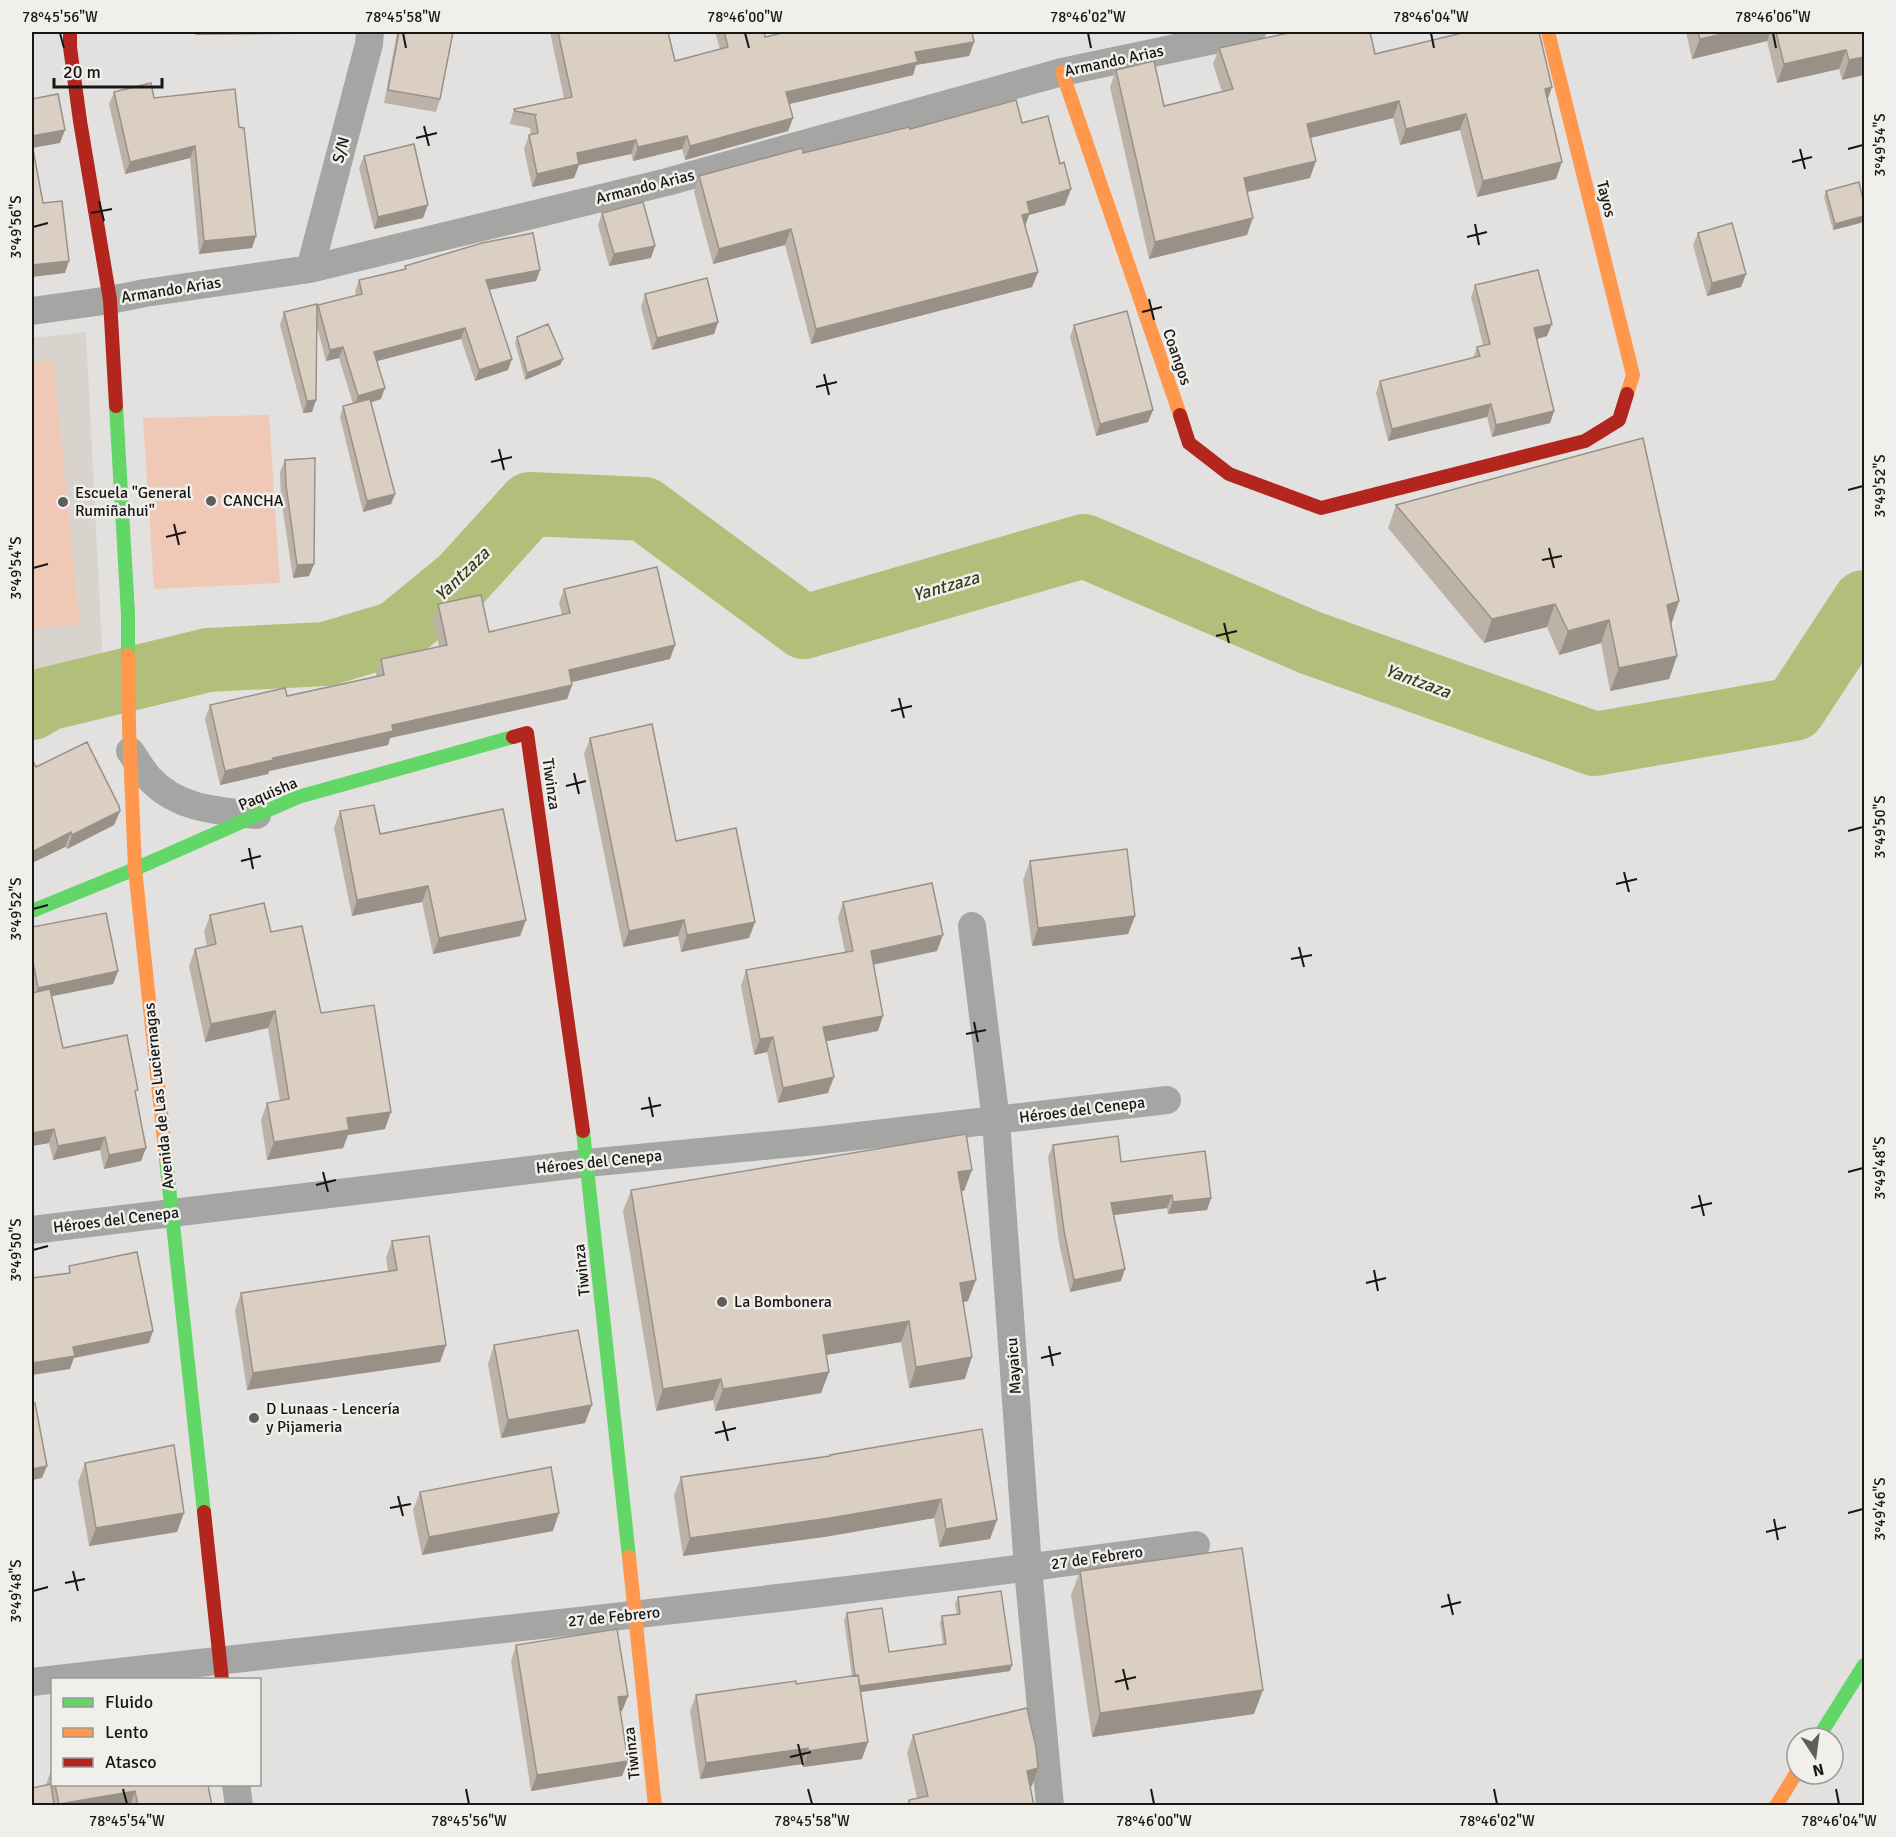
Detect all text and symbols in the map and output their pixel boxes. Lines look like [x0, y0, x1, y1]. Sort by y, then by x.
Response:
text: 78°45'56"W [22, 8, 98, 26]
text: 78°45'58"W [365, 8, 441, 26]
text: 78°46'00"W [707, 8, 783, 26]
text: 78°46'02"W [1050, 8, 1126, 26]
text: 78°46'04"W [1393, 8, 1469, 26]
text: 78°46'06"W [1735, 8, 1811, 26]
street label: Armando Arias [1063, 41, 1165, 81]
scale bar [54, 51, 162, 89]
text: 20 m [63, 61, 101, 83]
text: 3°49'54"S [1871, 113, 1889, 177]
street label: S/N [328, 135, 354, 165]
street label: Armando Arias [594, 165, 696, 209]
street label: Tayos [1592, 179, 1620, 219]
text: 3°49'56"S [7, 195, 25, 259]
street label: Armando Arias [120, 272, 222, 308]
street label: Coangos [1158, 326, 1196, 388]
text: 3°49'52"S [1871, 454, 1889, 518]
place label: Escuela "General Rumiñahui" [75, 483, 192, 521]
place label: CANCHA [223, 491, 284, 511]
marker: CANCHA [204, 494, 218, 508]
marker: Escuela "General Rumiñahui" [56, 495, 70, 509]
text: 3°49'54"S [7, 536, 25, 600]
water label: Yantzaza [430, 542, 495, 606]
water label: Yantzaza [910, 566, 983, 606]
water label: Yantzaza [1382, 659, 1455, 703]
street label: Tiwinza [537, 757, 565, 811]
street label: Paquisha [236, 773, 300, 815]
text: 3°49'50"S [1871, 795, 1889, 859]
text: 3°49'52"S [7, 877, 25, 941]
street label: Avenida de Las Luciernagas [139, 1002, 179, 1190]
street label: Héroes del Cenepa [1018, 1092, 1146, 1128]
text: 3°49'48"S [1871, 1136, 1889, 1200]
street label: Héroes del Cenepa [535, 1145, 663, 1179]
street label: Héroes del Cenepa [52, 1202, 180, 1238]
text: 3°49'50"S [7, 1218, 25, 1282]
street label: Tiwinza [569, 1243, 595, 1297]
place label: La Bombonera [734, 1292, 832, 1312]
marker: La Bombonera [715, 1295, 729, 1309]
street label: Mayaicu [1002, 1337, 1026, 1395]
place label: D Lunaas - Lencería y Pijameria [266, 1399, 400, 1437]
marker: D Lunaas - Lencería y Pijameria [247, 1411, 261, 1425]
text: 3°49'46"S [1871, 1477, 1889, 1541]
street label: 27 de Febrero [1050, 1542, 1144, 1574]
text: 3°49'48"S [7, 1559, 25, 1623]
street label: 27 de Febrero [567, 1602, 661, 1632]
legend [51, 1678, 261, 1786]
text: Fluido [105, 1691, 153, 1713]
text: Lento [105, 1721, 148, 1743]
street label: Tiwinza [619, 1726, 645, 1780]
north arrow [1785, 1726, 1845, 1786]
text: Atasco [105, 1751, 157, 1773]
text: N [1810, 1759, 1826, 1781]
text: 78°45'54"W [89, 1812, 165, 1830]
text: 78°45'56"W [431, 1812, 507, 1830]
text: 78°45'58"W [774, 1812, 850, 1830]
text: 78°46'00"W [1116, 1812, 1192, 1830]
text: 78°46'02"W [1459, 1812, 1535, 1830]
text: 78°46'04"W [1801, 1812, 1877, 1830]

